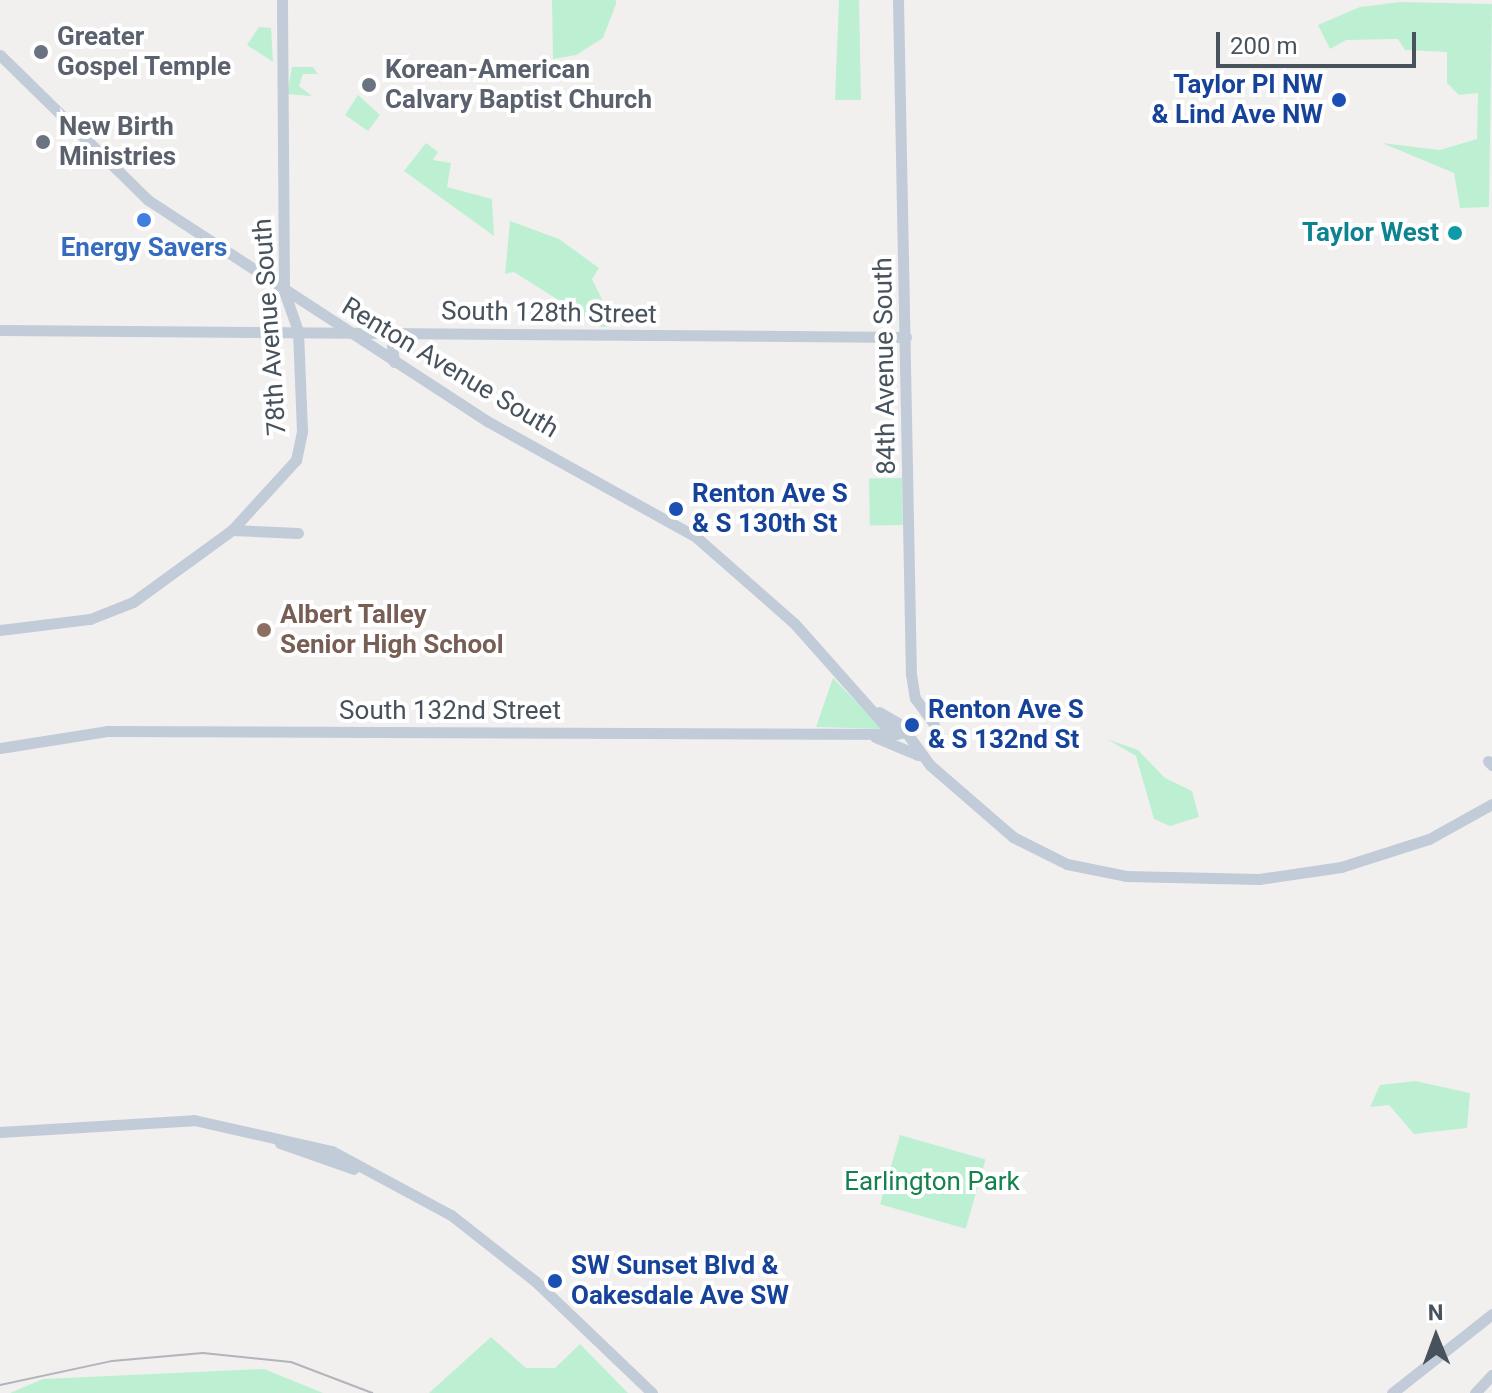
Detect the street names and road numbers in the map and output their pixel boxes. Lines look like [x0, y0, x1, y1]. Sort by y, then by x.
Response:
street label: 78th Avenue South [247, 217, 293, 437]
street label: 84th Avenue South [868, 257, 902, 475]
street label: Renton Avenue South [336, 291, 564, 445]
street label: South 128th Street [441, 296, 657, 330]
street label: South 132nd Street [339, 695, 561, 727]

